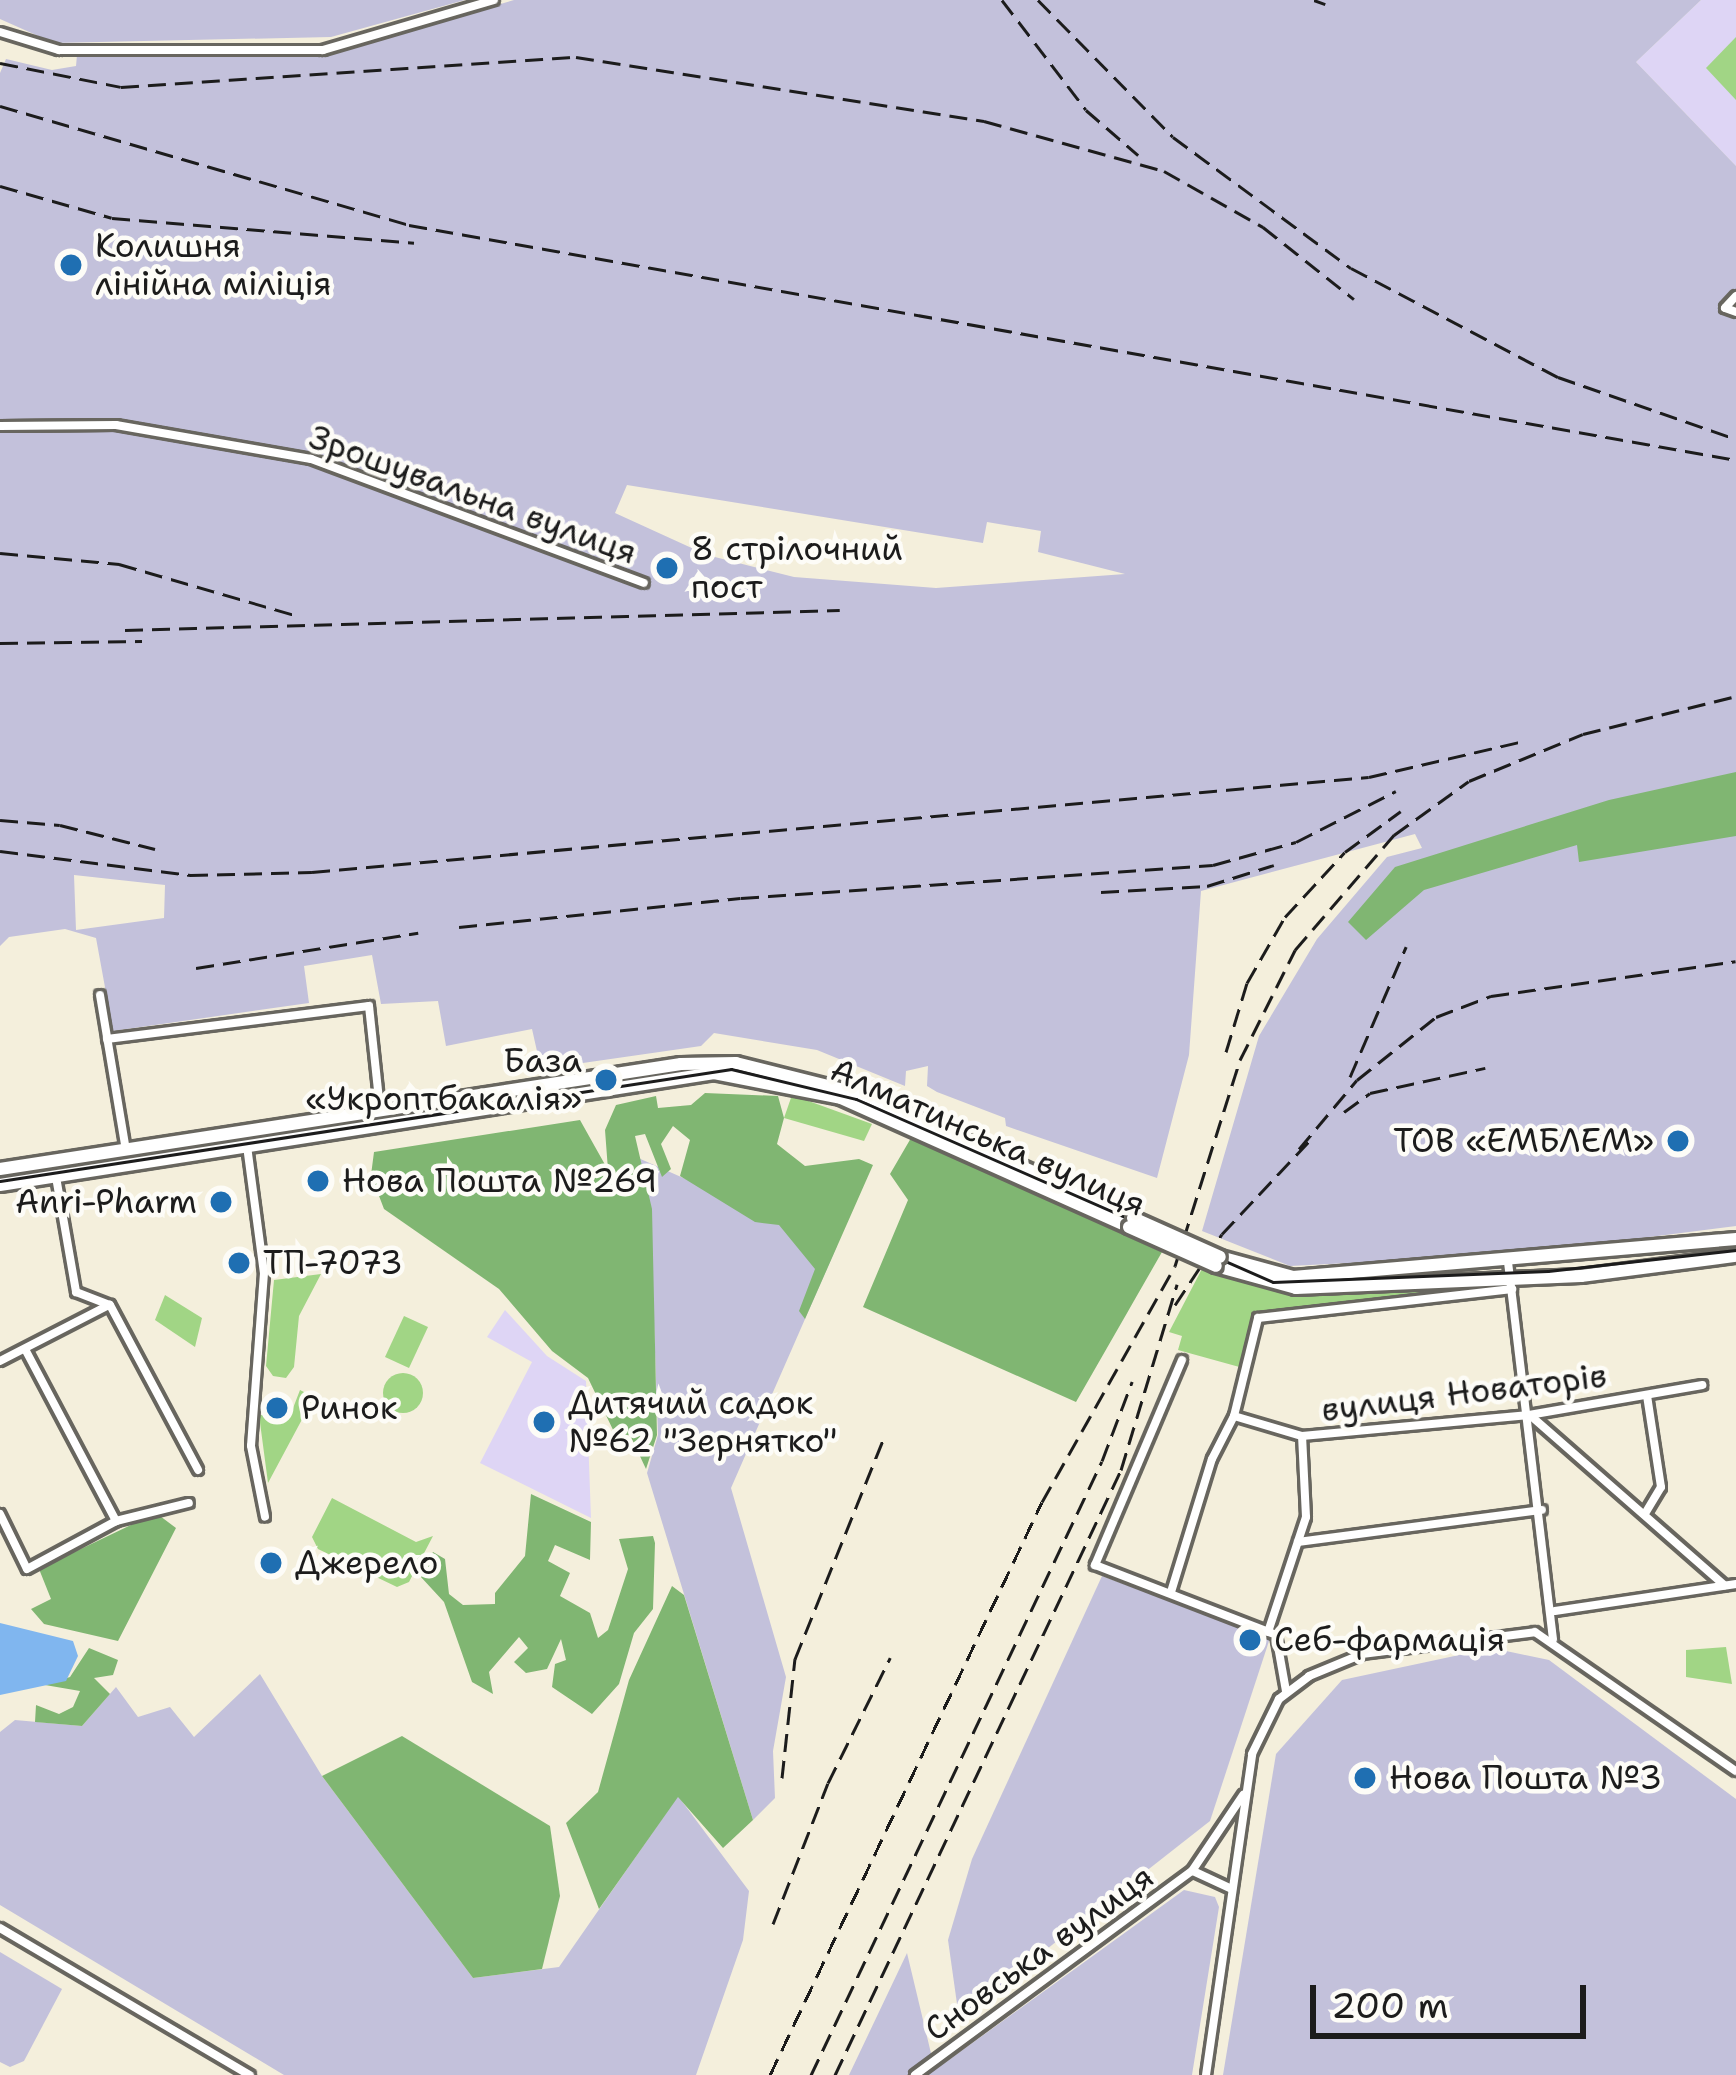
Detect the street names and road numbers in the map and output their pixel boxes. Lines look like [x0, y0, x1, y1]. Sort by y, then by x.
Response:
street label: Зрошувальна вулиця [304, 417, 642, 573]
street label: Алматинська вулиця [824, 1050, 1152, 1224]
street label: вулиця Новаторів [1319, 1356, 1609, 1430]
street label: Сновська вулиця [917, 1857, 1161, 2049]

